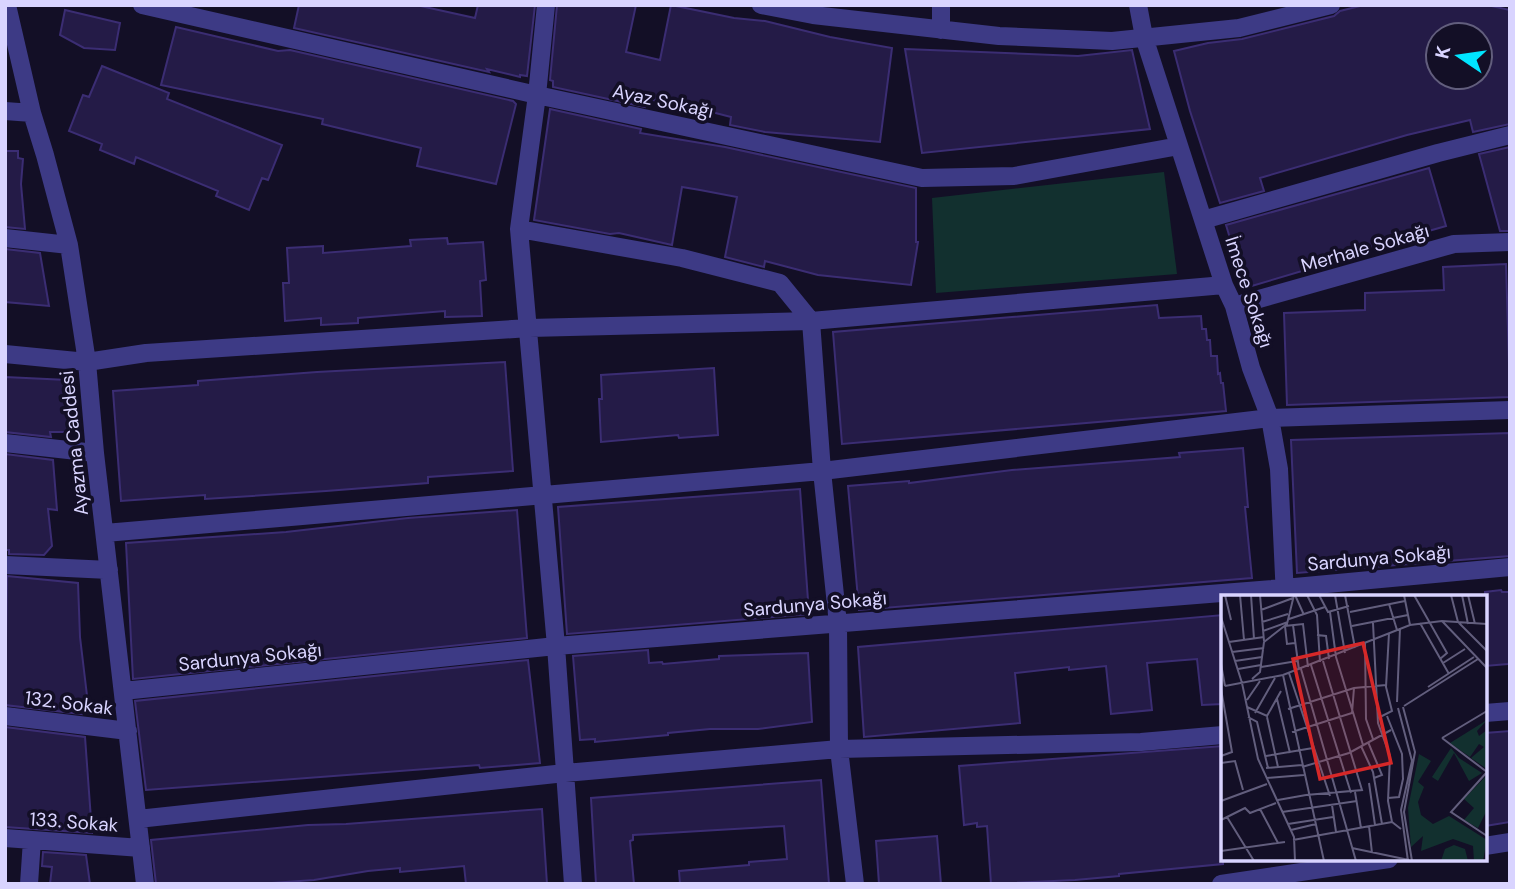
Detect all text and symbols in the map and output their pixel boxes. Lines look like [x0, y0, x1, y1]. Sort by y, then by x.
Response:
north arrow [1424, 21, 1494, 91]
text: K [1429, 43, 1456, 61]
street label: Ayaz Sokağı [610, 78, 716, 124]
street label: Merhale Sokağı [1298, 218, 1432, 278]
street label: İmece Sokağı [1219, 233, 1279, 351]
street label: Ayazma Caddesi [54, 369, 94, 517]
street label: Sardunya Sokağı [1306, 539, 1452, 577]
street label: Sardunya Sokağı [742, 585, 888, 623]
inset map [1221, 595, 1487, 861]
street label: Sardunya Sokağı [177, 637, 323, 677]
street label: 132. Sokak [23, 685, 115, 721]
street label: 133. Sokak [29, 806, 120, 838]

